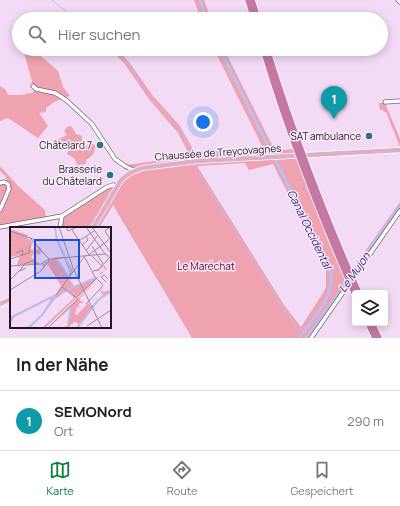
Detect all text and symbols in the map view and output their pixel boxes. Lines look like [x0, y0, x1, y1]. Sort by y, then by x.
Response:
search box [12, 12, 388, 56]
icon: search [26, 23, 48, 45]
text: Hier suchen [58, 24, 140, 45]
pin: 1 [321, 86, 347, 119]
your location [193, 112, 213, 132]
place label: SAT ambulance [291, 129, 361, 143]
marker: SAT ambulance [364, 131, 374, 141]
place label: Châtelard 7 [39, 138, 92, 152]
marker: Châtelard 7 [95, 140, 105, 150]
street label: Chaussée de Treycovagnes [154, 141, 282, 163]
place label: Brasserie du Châtelard [43, 162, 102, 188]
marker: Brasserie du Châtelard [105, 170, 115, 180]
water label: Canal Occidental [284, 187, 336, 272]
inset map [10, 227, 111, 328]
water label: Le Mujon [335, 249, 374, 295]
park label: Le Maréchat [177, 259, 235, 273]
map controls [352, 290, 388, 326]
button: layers [352, 290, 388, 326]
text: In der Nähe [16, 353, 109, 376]
text: SEMONord [54, 401, 132, 422]
text: 1 [26, 412, 32, 430]
text: 290 m [347, 412, 384, 430]
text: Ort [54, 422, 73, 440]
tab: Karte [47, 459, 74, 498]
tab: Route [167, 459, 197, 498]
tab: Gespeichert [291, 459, 353, 498]

